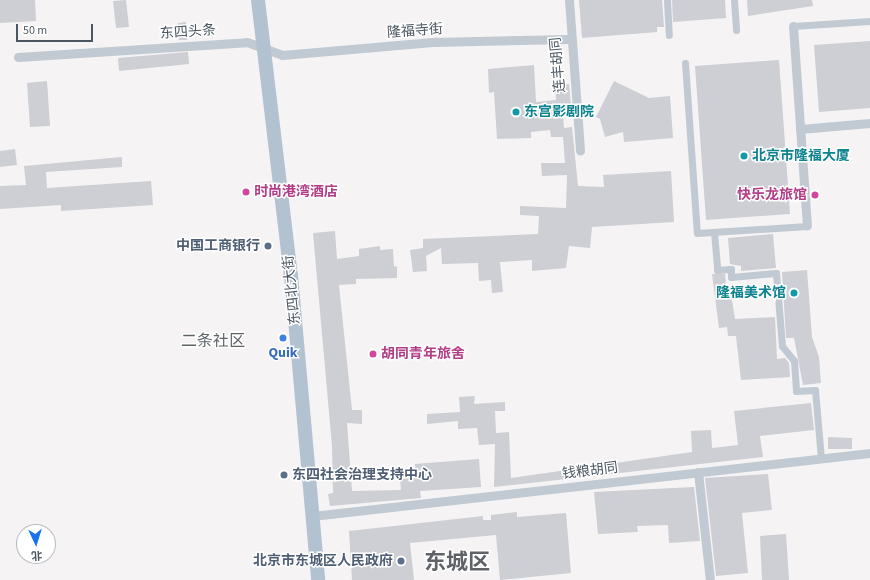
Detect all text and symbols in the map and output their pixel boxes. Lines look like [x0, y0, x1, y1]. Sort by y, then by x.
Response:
scale bar [18, 16, 95, 42]
street label: 隆福寺街 [386, 21, 444, 41]
text: 50 m [23, 22, 47, 39]
street label: 东四头条 [159, 22, 217, 42]
street label: 连丰胡同 [547, 36, 569, 94]
place label: 东宫影剧院 [524, 104, 594, 120]
marker: 东宫影剧院 [511, 107, 521, 117]
place label: 北京市隆福大厦 [752, 148, 850, 164]
marker: 北京市隆福大厦 [739, 151, 749, 161]
place label: 时尚港湾酒店 [254, 184, 338, 200]
marker: 时尚港湾酒店 [241, 187, 251, 197]
place label: 快乐龙旅馆 [737, 187, 807, 203]
marker: 快乐龙旅馆 [810, 190, 820, 200]
place label: 中国工商银行 [176, 238, 260, 254]
marker: 中国工商银行 [263, 241, 273, 251]
street label: 东四北大街 [280, 254, 304, 326]
place label: 隆福美术馆 [716, 285, 786, 301]
marker: 隆福美术馆 [789, 288, 799, 298]
district label: 二条社区 [181, 331, 245, 351]
marker: Quik [278, 333, 288, 343]
place label: Quik [268, 345, 298, 361]
place label: 胡同青年旅舍 [381, 346, 465, 362]
marker: 胡同青年旅舍 [368, 349, 378, 359]
street label: 钱粮胡同 [561, 459, 619, 483]
place label: 东四社会治理支持中心 [292, 467, 432, 483]
marker: 东四社会治理支持中心 [279, 470, 289, 480]
north arrow [16, 524, 56, 564]
text: 北 [31, 548, 43, 563]
district label: 东城区 [424, 550, 490, 576]
place label: 北京市东城区人民政府 [253, 553, 393, 569]
marker: 北京市东城区人民政府 [396, 556, 406, 566]

